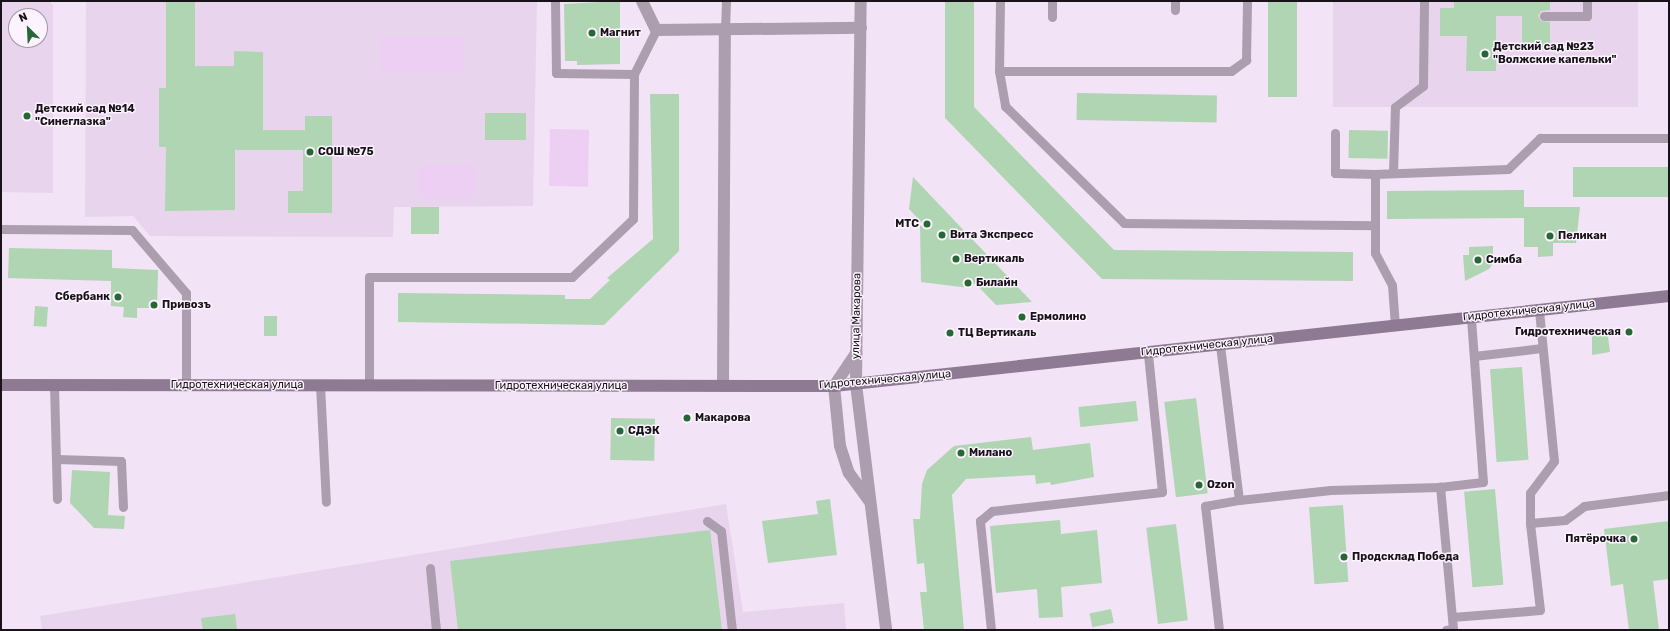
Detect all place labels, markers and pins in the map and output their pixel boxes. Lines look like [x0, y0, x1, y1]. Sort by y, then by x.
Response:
place label: Магнит [600, 26, 641, 40]
marker: Магнит [587, 28, 597, 38]
place label: Детский сад №23 "Волжские капельки" [1493, 41, 1617, 67]
marker: Детский сад №23 "Волжские капельки" [1480, 49, 1490, 59]
place label: Детский сад №14 "Синеглазка" [35, 103, 135, 129]
marker: Детский сад №14 "Синеглазка" [22, 111, 32, 121]
place label: СОШ №75 [318, 145, 374, 159]
marker: СОШ №75 [305, 147, 315, 157]
place label: МТС [895, 217, 919, 231]
marker: МТС [922, 219, 932, 229]
place label: Вита Экспресс [950, 228, 1034, 242]
place label: Пеликан [1558, 229, 1607, 243]
marker: Вита Экспресс [937, 230, 947, 240]
marker: Пеликан [1545, 231, 1555, 241]
place label: Вертикаль [964, 252, 1024, 266]
place label: Симба [1486, 253, 1522, 267]
marker: Вертикаль [951, 254, 961, 264]
marker: Симба [1473, 255, 1483, 265]
place label: Билайн [976, 276, 1018, 290]
marker: Билайн [963, 278, 973, 288]
place label: Сбербанк [55, 290, 110, 304]
marker: Сбербанк [113, 292, 123, 302]
place label: Привозъ [162, 298, 211, 312]
marker: Привозъ [149, 300, 159, 310]
place label: Ермолино [1030, 310, 1086, 324]
marker: Ермолино [1017, 312, 1027, 322]
place label: Гидротехническая [1515, 325, 1621, 339]
place label: ТЦ Вертикаль [958, 326, 1036, 340]
marker: Гидротехническая [1624, 327, 1634, 337]
marker: ТЦ Вертикаль [945, 328, 955, 338]
place label: Макарова [695, 411, 751, 425]
marker: Макарова [682, 413, 692, 423]
place label: СДЭК [628, 424, 660, 438]
marker: СДЭК [615, 426, 625, 436]
place label: Милано [969, 446, 1012, 460]
marker: Милано [956, 448, 966, 458]
place label: Ozon [1207, 478, 1235, 492]
marker: Ozon [1194, 480, 1204, 490]
place label: Пятёрочка [1565, 532, 1626, 546]
marker: Пятёрочка [1629, 534, 1639, 544]
place label: Продсклад Победа [1352, 550, 1459, 564]
marker: Продсклад Победа [1339, 552, 1349, 562]

